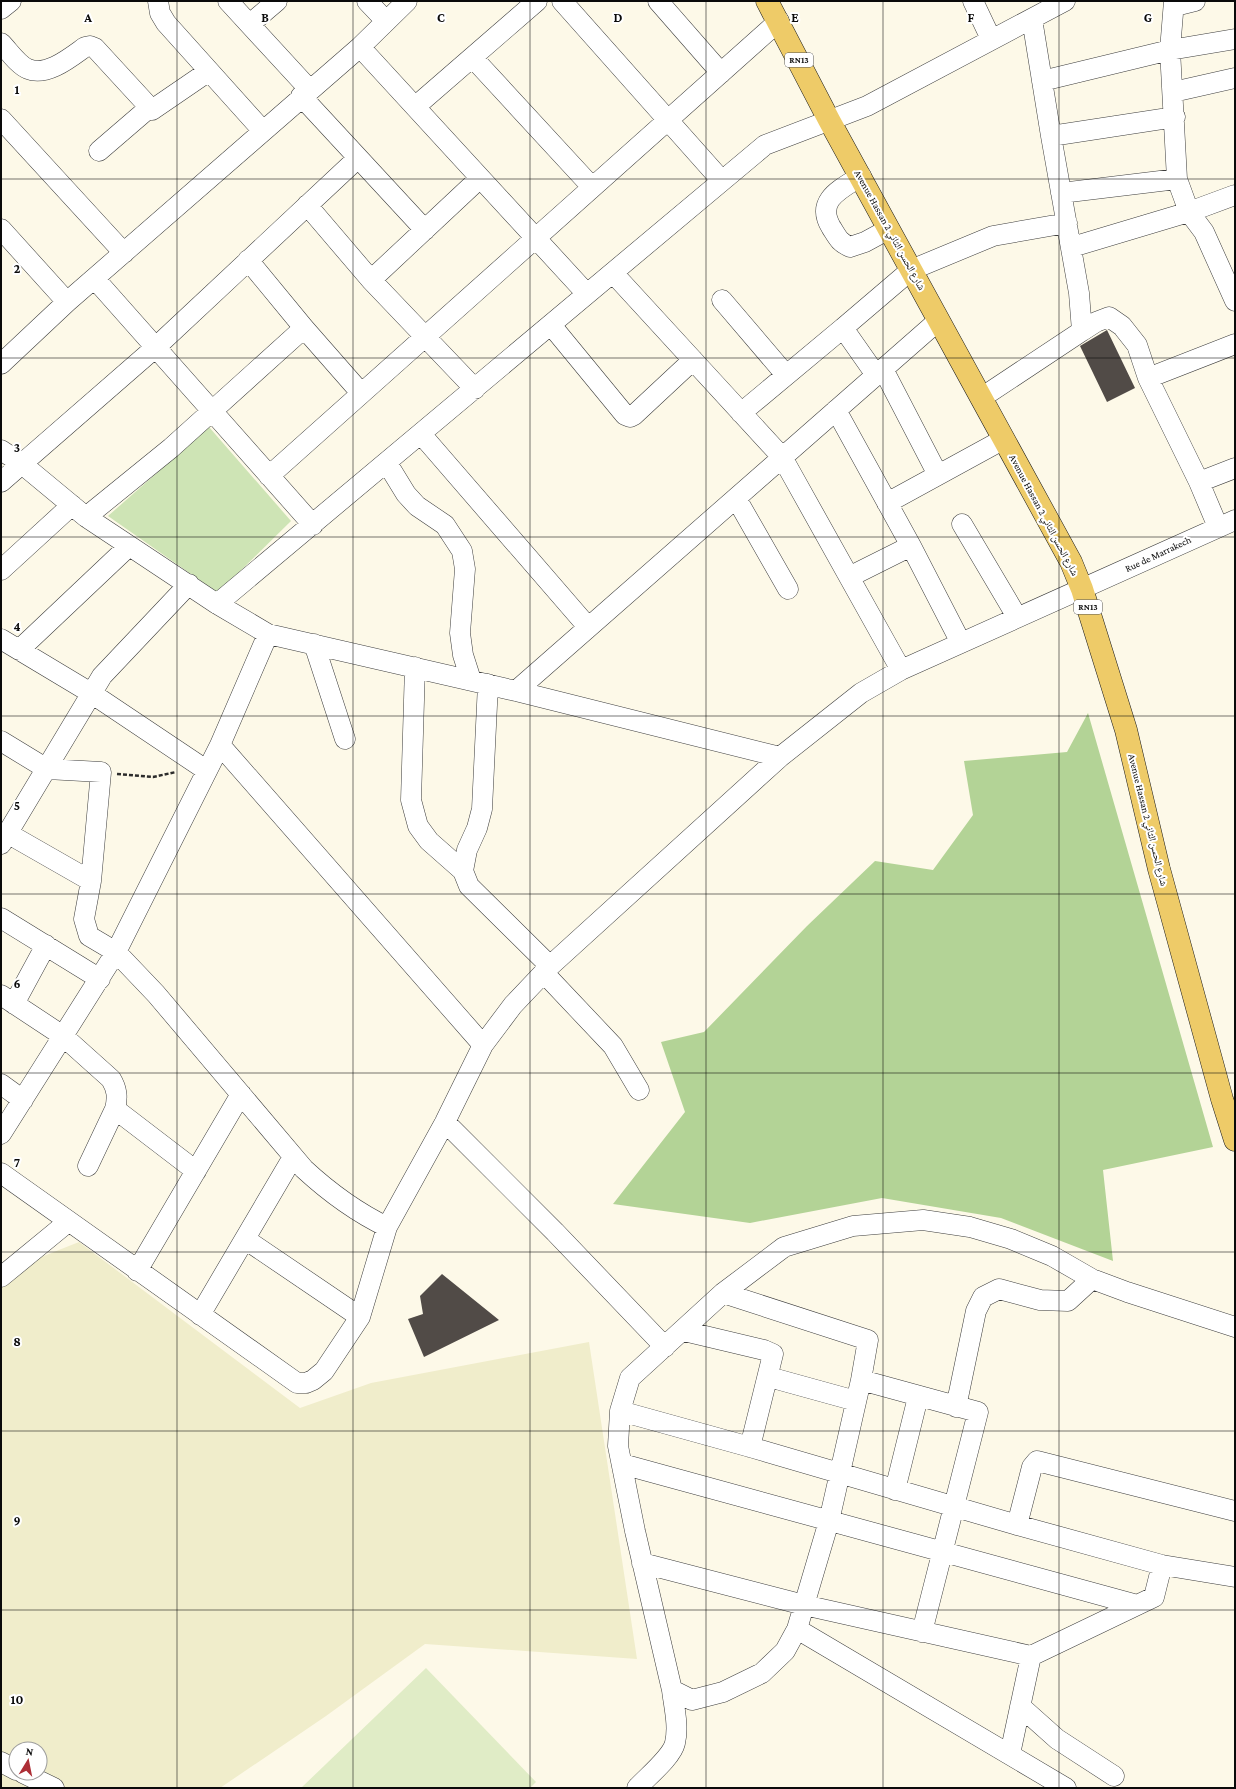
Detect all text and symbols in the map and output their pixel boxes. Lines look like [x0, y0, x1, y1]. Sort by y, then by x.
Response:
text: A [83, 10, 92, 25]
text: B [261, 10, 269, 25]
text: C [437, 10, 445, 25]
text: D [614, 10, 623, 25]
text: E [791, 10, 799, 25]
text: F [968, 10, 975, 25]
text: G [1144, 10, 1152, 25]
road number: RN13 [785, 53, 813, 67]
text: 1 [15, 82, 20, 97]
street label: Avenue Hassan 2 شارع الحسن الثاني [850, 168, 928, 294]
text: 2 [14, 261, 21, 276]
text: 3 [14, 440, 20, 455]
street label: Avenue Hassan 2 شارع الحسن الثاني [1005, 453, 1081, 579]
street label: Rue de Marrakech [1123, 534, 1193, 574]
road number: RN13 [1074, 600, 1102, 614]
text: 4 [13, 619, 21, 634]
street label: Avenue Hassan 2 شارع الحسن الثاني [1124, 753, 1170, 888]
text: 5 [14, 798, 20, 813]
text: 6 [13, 976, 21, 991]
text: 7 [14, 1155, 20, 1170]
text: 8 [13, 1334, 21, 1349]
text: 9 [13, 1513, 21, 1528]
text: 10 [11, 1692, 23, 1707]
north arrow [8, 1741, 48, 1781]
text: N [25, 1745, 35, 1758]

